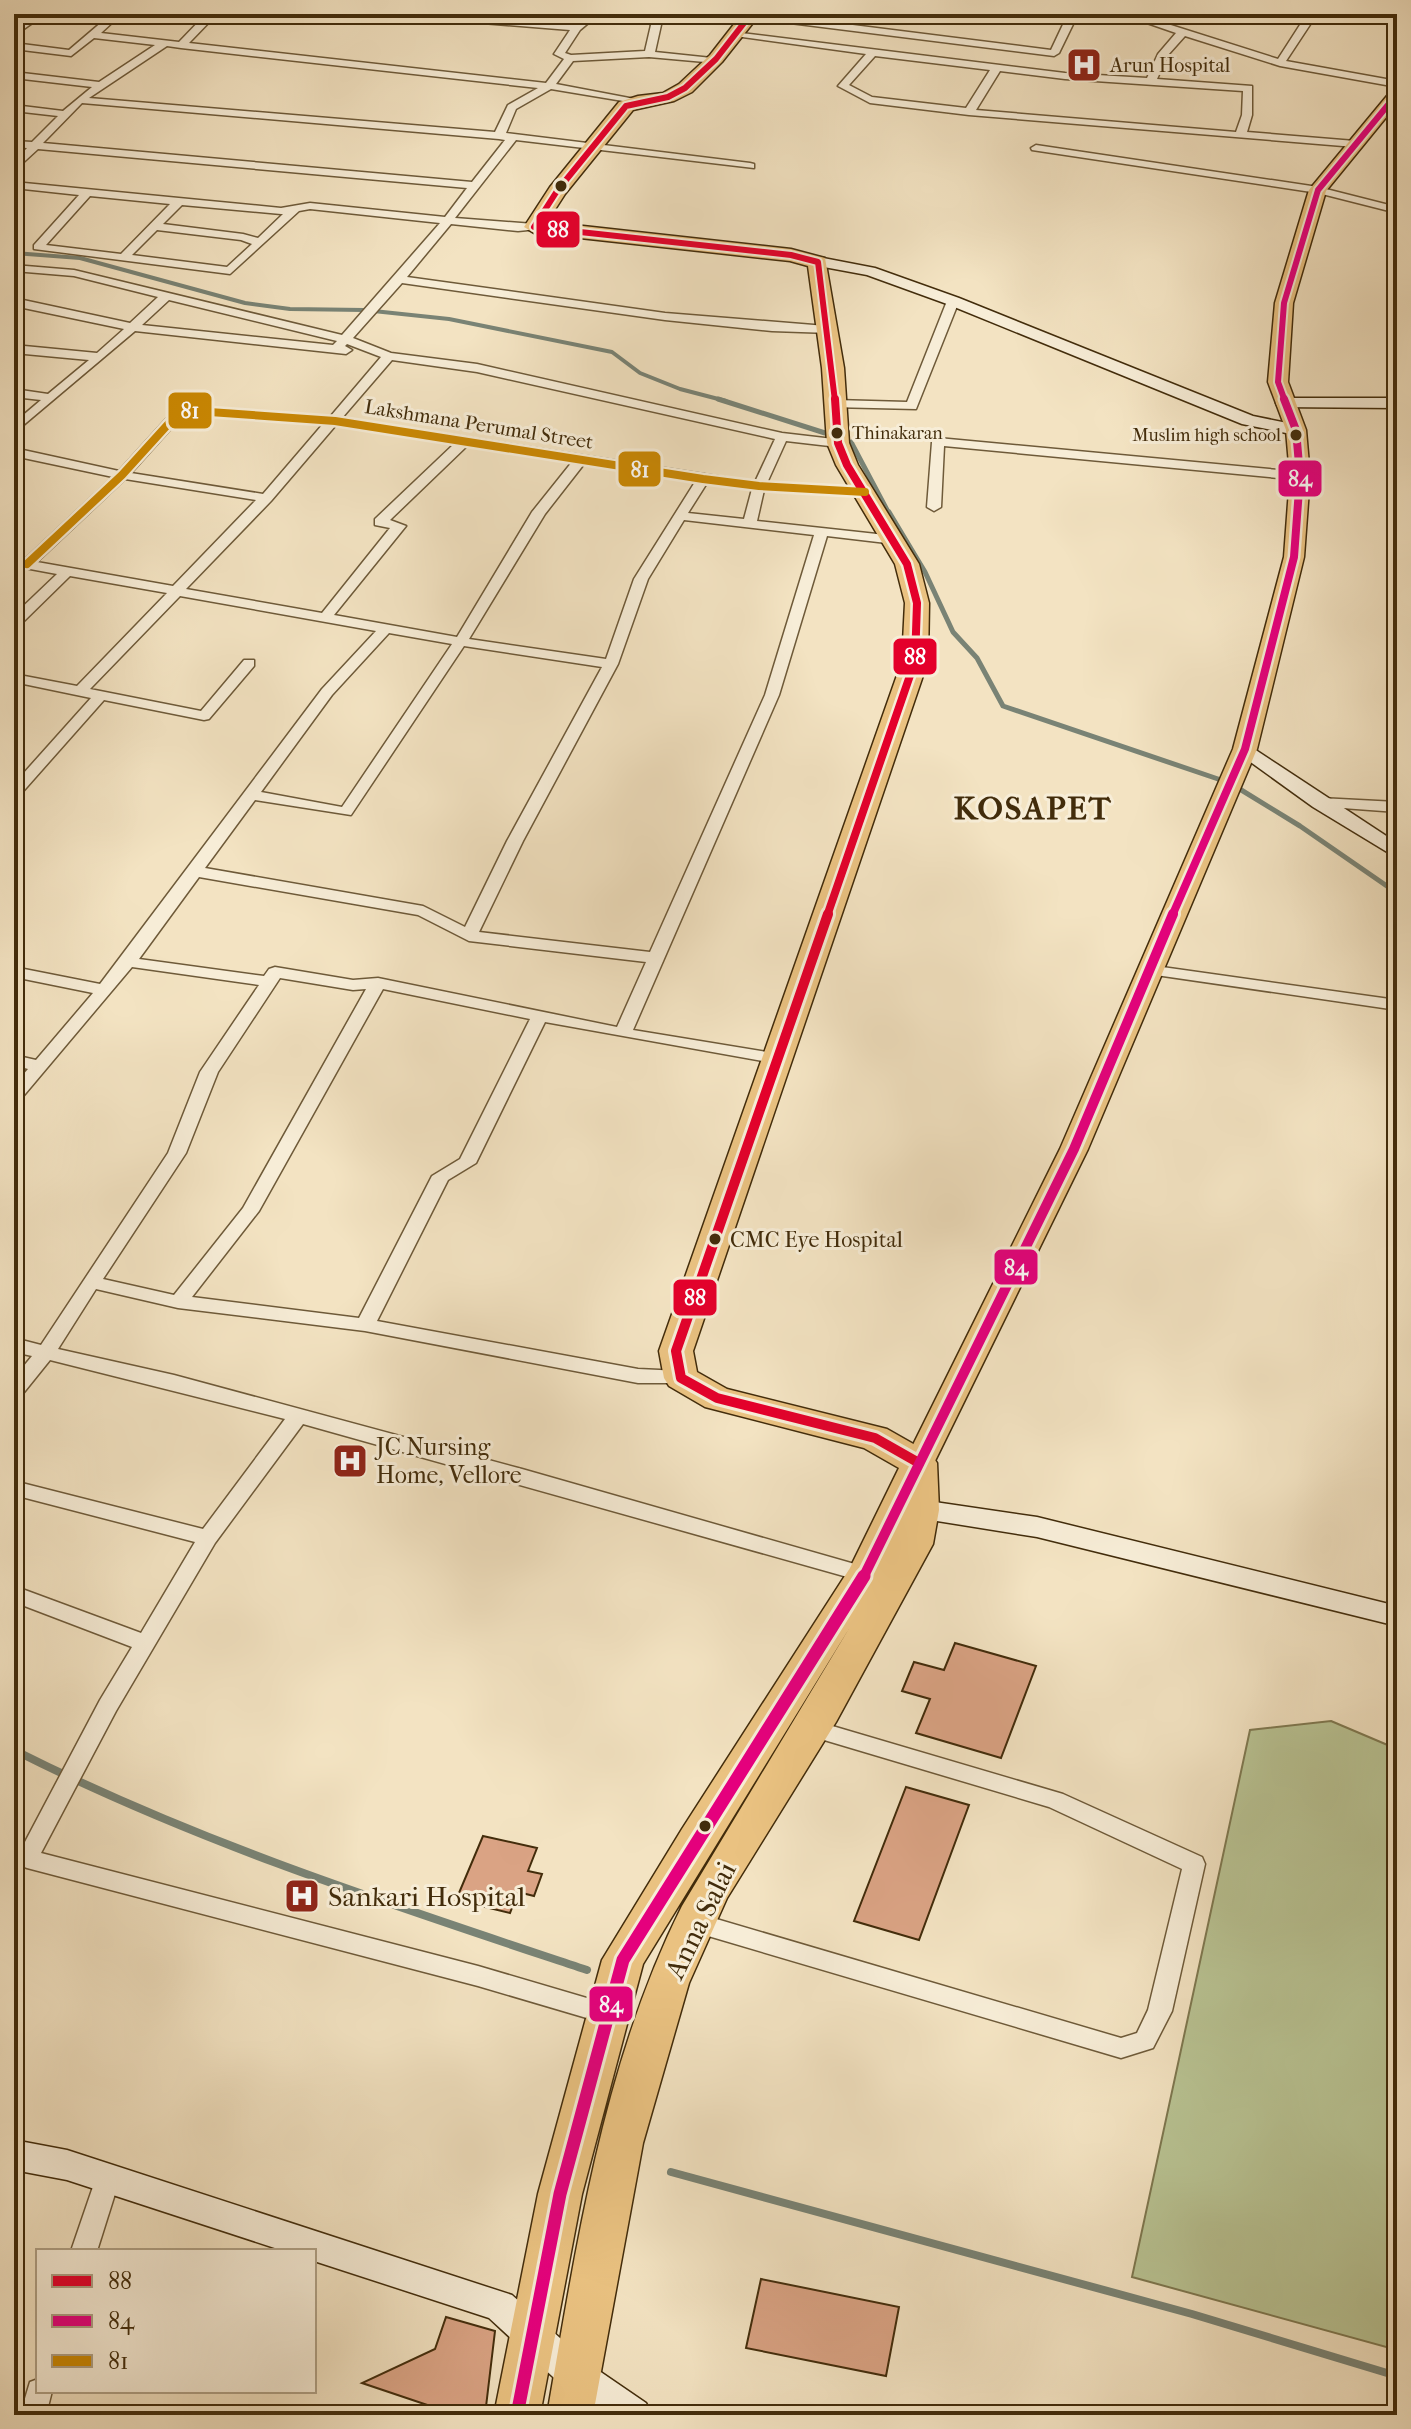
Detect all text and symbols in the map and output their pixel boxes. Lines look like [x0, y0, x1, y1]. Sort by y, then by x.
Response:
hospital icon: Arun Hospital [1065, 46, 1103, 84]
place label: Arun Hospital [1109, 54, 1231, 77]
unlabelled marker [553, 178, 569, 194]
line badge: 88 [535, 210, 581, 249]
text: 88 [547, 217, 569, 243]
line badge: 81 [167, 391, 213, 430]
street label: Lakshmana Perumal Street [363, 395, 595, 454]
text: 81 [181, 398, 199, 424]
place label: Thinakaran [852, 423, 943, 444]
marker: Thinakaran [829, 425, 845, 441]
place label: Muslim high school [1132, 425, 1281, 446]
marker: Muslim high school [1288, 427, 1304, 443]
line badge: 81 [617, 450, 662, 488]
text: 81 [631, 457, 649, 483]
line badge: 84 [1277, 459, 1323, 498]
text: 84 [1288, 466, 1313, 492]
line badge: 88 [892, 637, 938, 676]
text: 88 [904, 644, 926, 670]
district label: KOSAPET [954, 790, 1112, 827]
place label: CMC Eye Hospital [730, 1227, 903, 1253]
marker: CMC Eye Hospital [707, 1231, 723, 1247]
line badge: 84 [993, 1248, 1039, 1286]
text: 84 [1004, 1255, 1029, 1281]
line badge: 88 [672, 1278, 718, 1317]
text: 88 [684, 1285, 706, 1311]
place label: JC Nursing Home, Vellore [374, 1433, 522, 1489]
hospital icon: JC Nursing Home, Vellore [331, 1442, 369, 1480]
unlabelled marker [697, 1818, 713, 1834]
street label: Anna Salai [658, 1856, 743, 1985]
hospital icon: Sankari Hospital [283, 1877, 321, 1915]
place label: Sankari Hospital [328, 1880, 526, 1913]
line badge: 84 [588, 1985, 634, 2023]
text: 84 [599, 1992, 624, 2018]
legend [36, 2249, 316, 2393]
text: 88 [108, 2267, 132, 2295]
text: 84 [108, 2307, 135, 2335]
text: 81 [108, 2347, 129, 2375]

